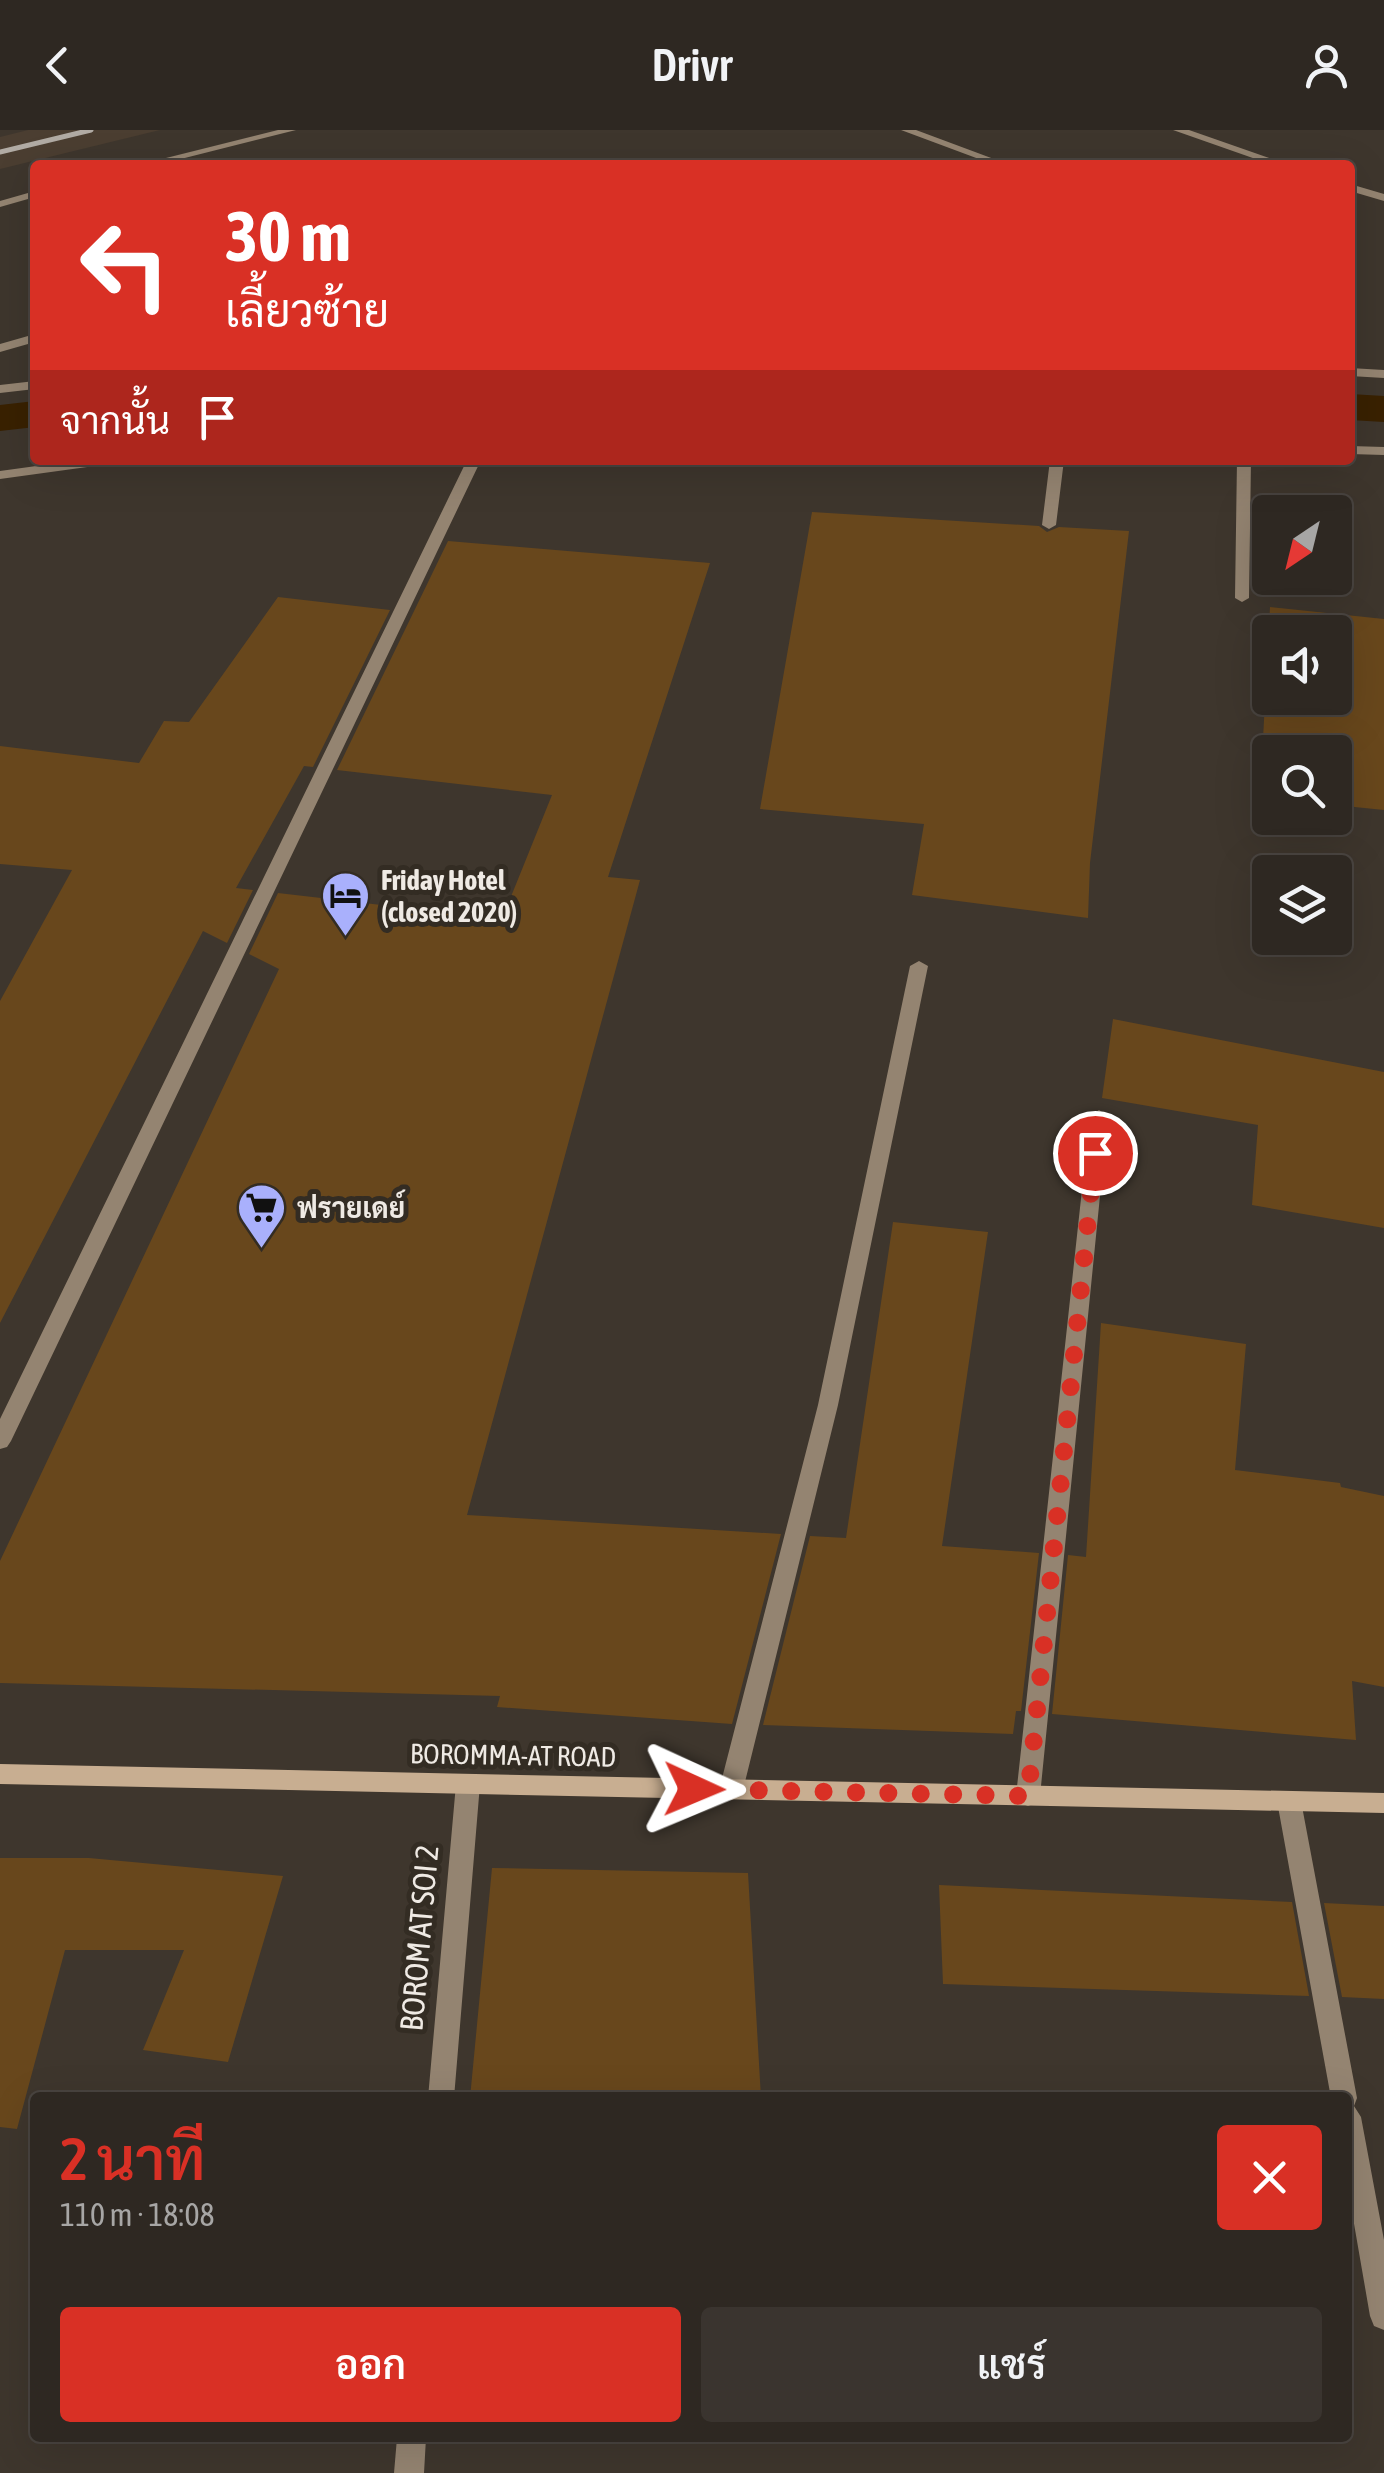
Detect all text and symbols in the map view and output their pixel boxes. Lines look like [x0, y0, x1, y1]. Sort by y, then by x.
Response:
icon: back [30, 38, 85, 93]
icon: person [1299, 38, 1354, 93]
text: Drivr [652, 39, 732, 91]
text: 30 m [225, 196, 351, 276]
icon: left [60, 200, 190, 330]
text: เลี้ยวซ้าย [225, 285, 389, 337]
icon: arrive [190, 390, 245, 445]
text: จากนั้น [60, 399, 170, 442]
north arrow [1252, 495, 1352, 595]
map controls [1252, 495, 1352, 955]
button: sound [1252, 615, 1352, 715]
button: search [1252, 735, 1352, 835]
button: layers [1252, 855, 1352, 955]
place label: Friday Hotel (closed 2020) [381, 864, 517, 928]
hotel icon: Friday Hotel (closed 2020) [320, 870, 372, 938]
pin [1053, 1111, 1138, 1196]
icon: arrive [1068, 1126, 1123, 1181]
supermarket icon: ฟรายเดย์ [236, 1182, 288, 1250]
place label: ฟรายเดย์ [297, 1189, 406, 1224]
street label: BOROMMA-AT ROAD [410, 1737, 616, 1773]
position arrow [642, 1737, 746, 1841]
street label: BOROM AT SOI 2 [392, 1843, 446, 2033]
text: 2 นาที [60, 2124, 206, 2193]
button: close [1217, 2125, 1322, 2230]
text: 110 m · 18:08 [60, 2196, 215, 2233]
button: ออก [60, 2307, 681, 2422]
button: แชร์ [701, 2307, 1322, 2422]

